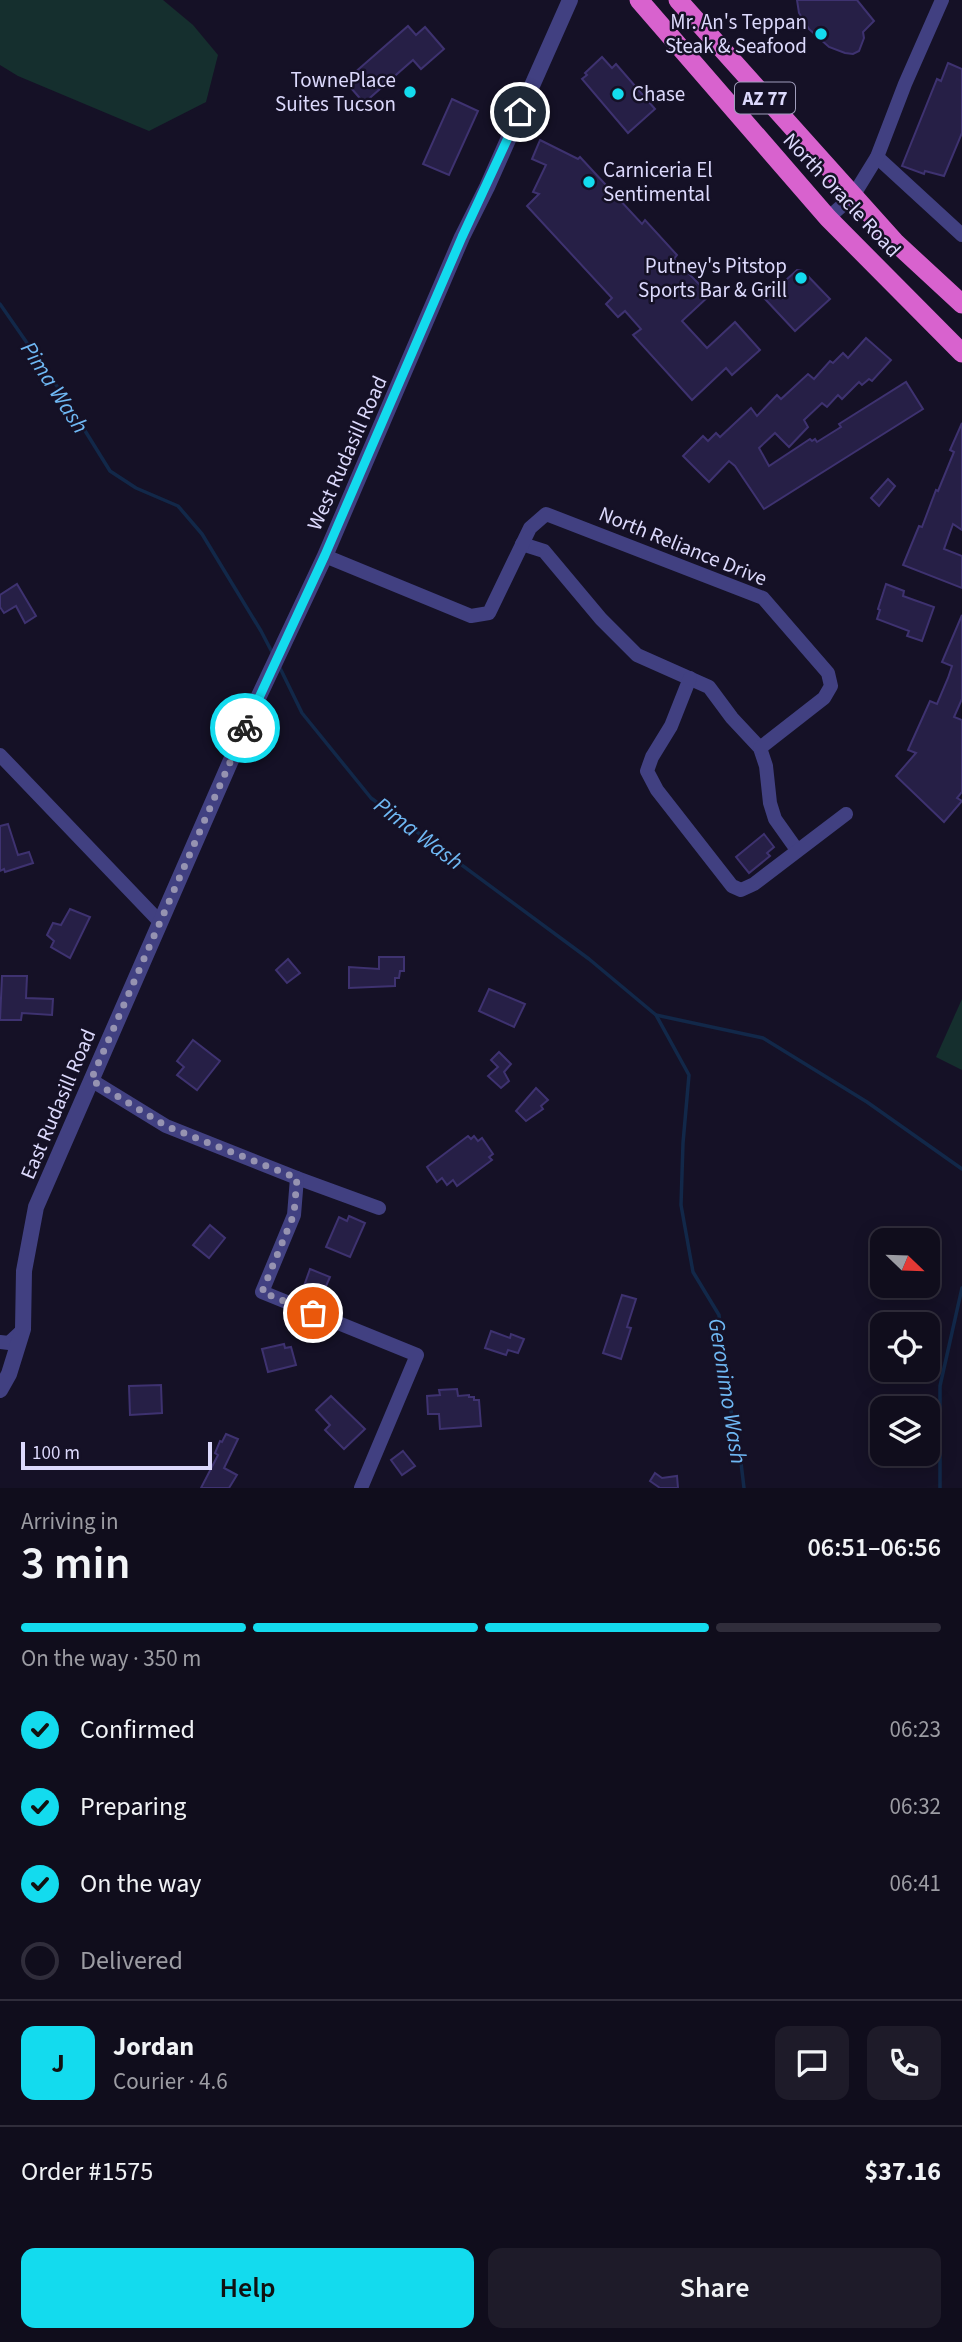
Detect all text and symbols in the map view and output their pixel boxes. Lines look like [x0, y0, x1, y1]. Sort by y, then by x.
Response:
place label: Mr. An's Teppan Steak & Seafood [665, 7, 807, 61]
marker: Mr. An's Teppan Steak & Seafood [813, 26, 829, 42]
place label: TownePlace Suites Tucson [275, 65, 396, 119]
place label: Chase [632, 79, 685, 109]
pin [490, 82, 550, 142]
road number: AZ 77 [735, 82, 795, 114]
marker: TownePlace Suites Tucson [402, 84, 418, 100]
marker: Chase [610, 86, 626, 102]
icon: home [501, 93, 539, 131]
street label: North Oracle Road [776, 126, 908, 264]
place label: Carniceria El Sentimental [603, 155, 713, 209]
marker: Carniceria El Sentimental [581, 174, 597, 190]
place label: Putney's Pitstop Sports Bar & Grill [638, 251, 787, 305]
marker: Putney's Pitstop Sports Bar & Grill [793, 270, 809, 286]
water label: Pima Wash [12, 335, 97, 440]
street label: West Rudasill Road [300, 371, 394, 535]
street label: North Reliance Drive [594, 499, 772, 593]
courier [210, 693, 280, 763]
icon: bike [226, 709, 264, 747]
water label: Pima Wash [367, 789, 470, 878]
street label: East Rudasill Road [13, 1024, 103, 1184]
north arrow [870, 1228, 940, 1298]
map controls [870, 1228, 940, 1466]
pin [283, 1283, 343, 1343]
icon: bag [294, 1294, 332, 1332]
button: locate [870, 1312, 940, 1382]
water label: Geronimo Wash [700, 1316, 755, 1466]
button: layers [870, 1396, 940, 1466]
scale bar [21, 1439, 212, 1471]
text: 100 m [32, 1440, 80, 1467]
text: Arriving in [21, 1505, 119, 1538]
text: 06:51–06:56 [808, 1529, 941, 1566]
text: 3 min [21, 1531, 130, 1596]
text: On the way · 350 m [21, 1642, 201, 1675]
icon: check [21, 1711, 59, 1749]
text: Confirmed [80, 1711, 195, 1748]
text: 06:23 [890, 1713, 941, 1746]
icon: check [21, 1788, 59, 1826]
text: Preparing [80, 1788, 186, 1825]
text: 06:32 [890, 1790, 941, 1823]
icon: check [21, 1865, 59, 1903]
text: On the way [80, 1865, 201, 1902]
text: 06:41 [890, 1867, 941, 1900]
text: Delivered [80, 1942, 183, 1979]
button: chat [775, 2026, 849, 2100]
button: phone [867, 2026, 941, 2100]
text: Jordan [113, 2028, 194, 2065]
text: J [51, 2045, 65, 2082]
text: Courier · 4.6 [113, 2065, 228, 2098]
text: Order #1575 [21, 2153, 153, 2190]
text: $37.16 [865, 2153, 941, 2190]
button: Help [21, 2248, 474, 2328]
button: Share [488, 2248, 941, 2328]

